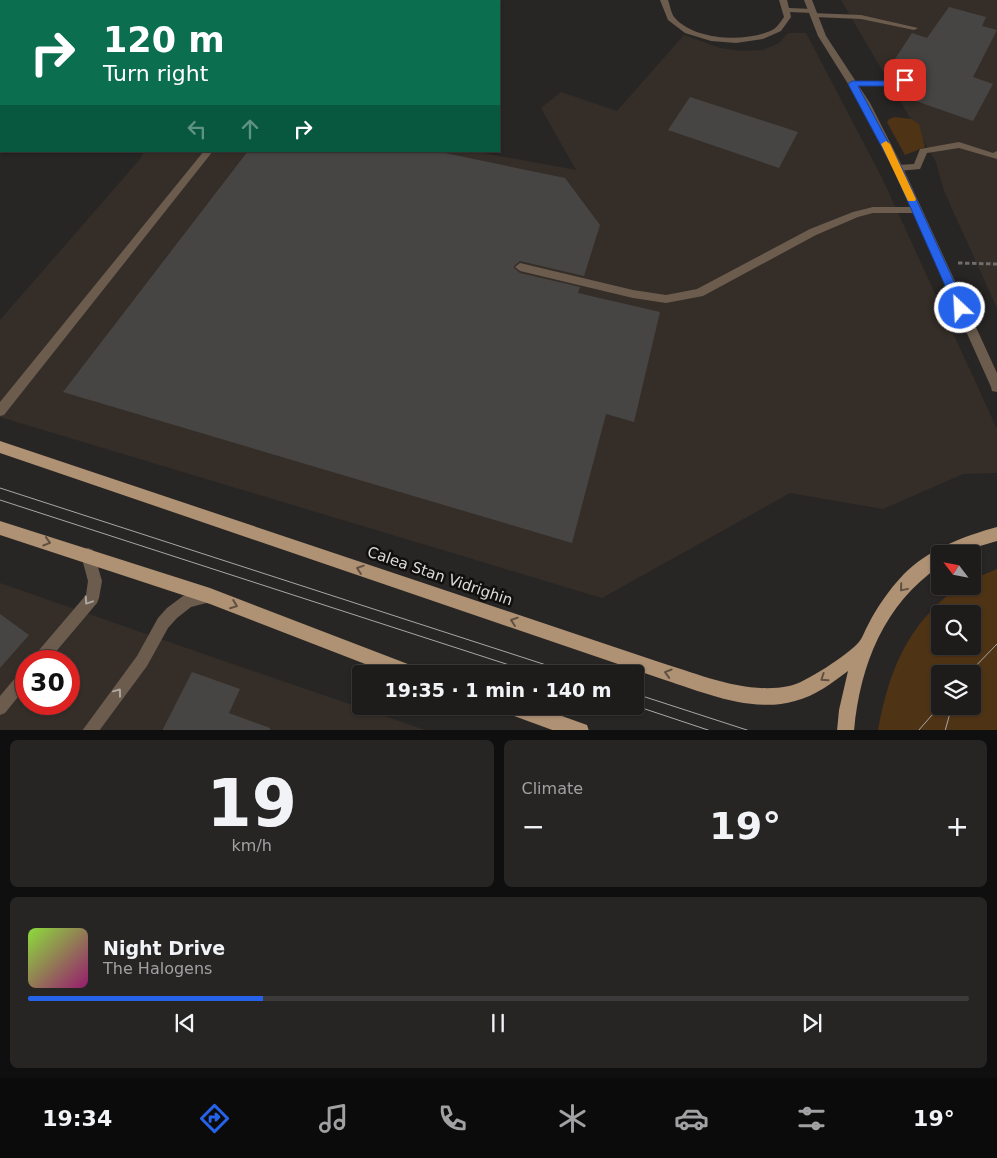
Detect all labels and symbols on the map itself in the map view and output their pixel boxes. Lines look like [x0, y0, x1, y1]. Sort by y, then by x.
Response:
pin [884, 59, 926, 101]
position arrow [933, 281, 985, 333]
one-way arrow [42, 537, 50, 547]
street label: Calea Stan Vidrighin [365, 543, 515, 609]
north arrow [931, 545, 981, 595]
one-way arrow [356, 565, 365, 575]
one-way arrow [900, 582, 909, 591]
one-way arrow [84, 596, 94, 605]
one-way arrow [229, 599, 238, 609]
one-way arrow [510, 617, 519, 627]
speed limit sign: 30 [15, 650, 80, 715]
one-way arrow [664, 668, 673, 678]
one-way arrow [820, 672, 830, 681]
one-way arrow [113, 689, 121, 698]

